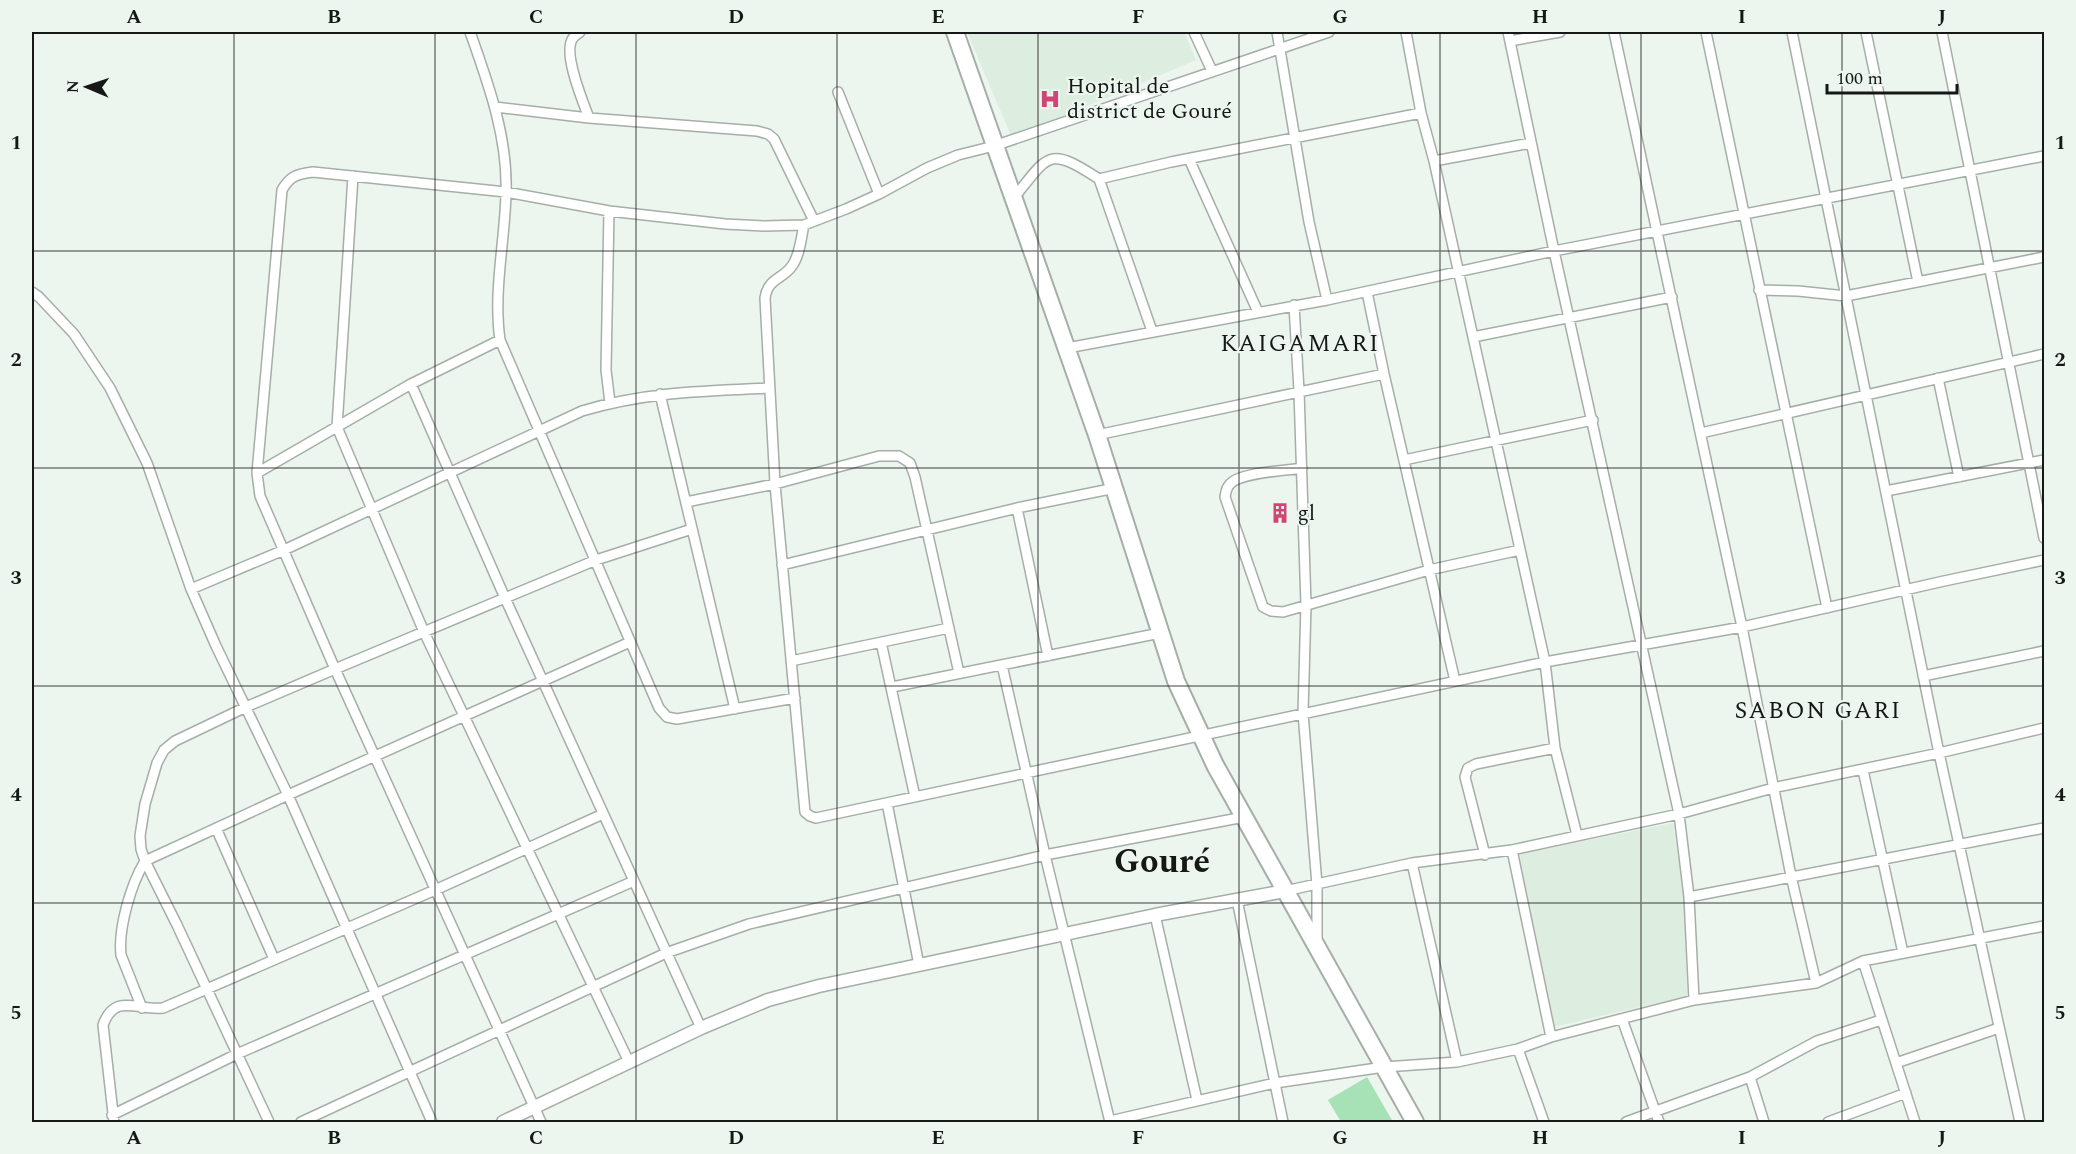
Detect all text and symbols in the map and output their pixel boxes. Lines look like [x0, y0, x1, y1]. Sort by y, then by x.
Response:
text: A [126, 2, 142, 32]
text: B [327, 2, 341, 32]
text: C [529, 2, 543, 32]
text: D [728, 2, 744, 32]
text: E [931, 2, 945, 32]
text: F [1132, 2, 1144, 32]
text: G [1332, 2, 1348, 32]
text: H [1532, 2, 1548, 32]
text: I [1738, 2, 1746, 32]
text: J [1938, 2, 1946, 32]
north arrow [57, 57, 117, 117]
scale bar [1827, 57, 1958, 95]
text: 100 m [1836, 65, 1883, 92]
place label: Hopital de district de Gouré [1067, 70, 1232, 128]
text: N [61, 80, 85, 93]
hospital icon: Hopital de district de Gouré [1038, 87, 1062, 111]
text: 1 [10, 128, 22, 158]
text: 1 [2054, 128, 2066, 158]
district label: KAIGAMARI [1220, 326, 1380, 362]
text: 2 [10, 345, 22, 375]
text: 2 [2054, 345, 2066, 375]
place label: gl [1297, 497, 1315, 530]
building icon: gl [1268, 501, 1292, 525]
text: 3 [10, 563, 22, 593]
text: 3 [2054, 563, 2066, 593]
district label: SABON GARI [1734, 693, 1902, 729]
text: 4 [10, 780, 22, 810]
text: 4 [2054, 780, 2066, 810]
district label: Gouré [1114, 836, 1210, 888]
text: 5 [10, 998, 22, 1028]
text: 5 [2054, 998, 2066, 1028]
text: A [126, 1123, 142, 1153]
text: B [327, 1123, 341, 1153]
text: C [529, 1123, 543, 1153]
text: D [728, 1123, 744, 1153]
text: E [931, 1123, 945, 1153]
text: F [1132, 1123, 1144, 1153]
text: G [1332, 1123, 1348, 1153]
text: H [1532, 1123, 1548, 1153]
text: I [1738, 1123, 1746, 1153]
text: J [1938, 1123, 1946, 1153]

